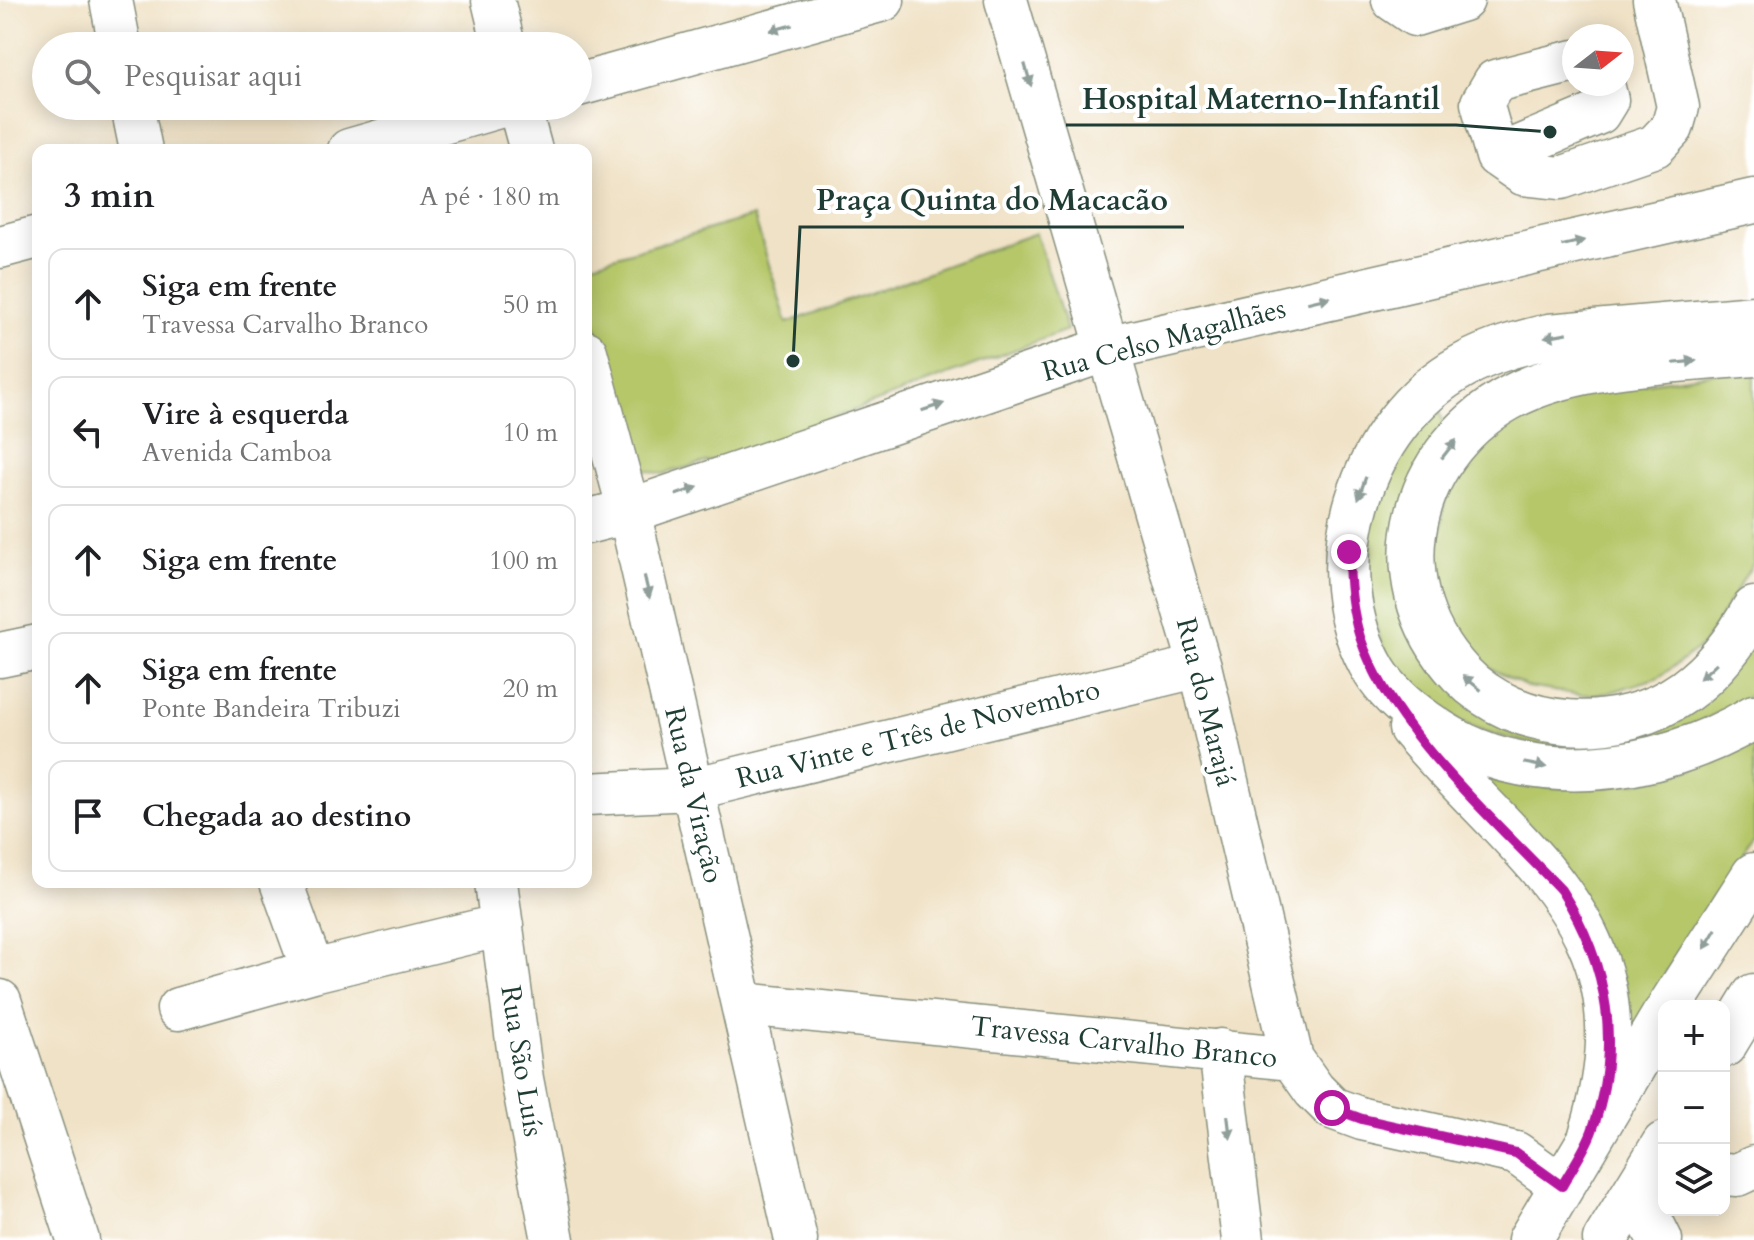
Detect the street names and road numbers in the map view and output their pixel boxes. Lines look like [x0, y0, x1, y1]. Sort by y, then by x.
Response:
street label: Rua Celso Magalhães [1038, 289, 1290, 391]
street label: Rua do Marajá [1167, 614, 1245, 790]
street label: Rua Vinte e Três de Novembro [732, 670, 1104, 798]
street label: Rua da Viração [655, 703, 733, 887]
street label: Rua São Luís [491, 983, 553, 1139]
street label: Travessa Carvalho Branco [969, 1007, 1279, 1077]

